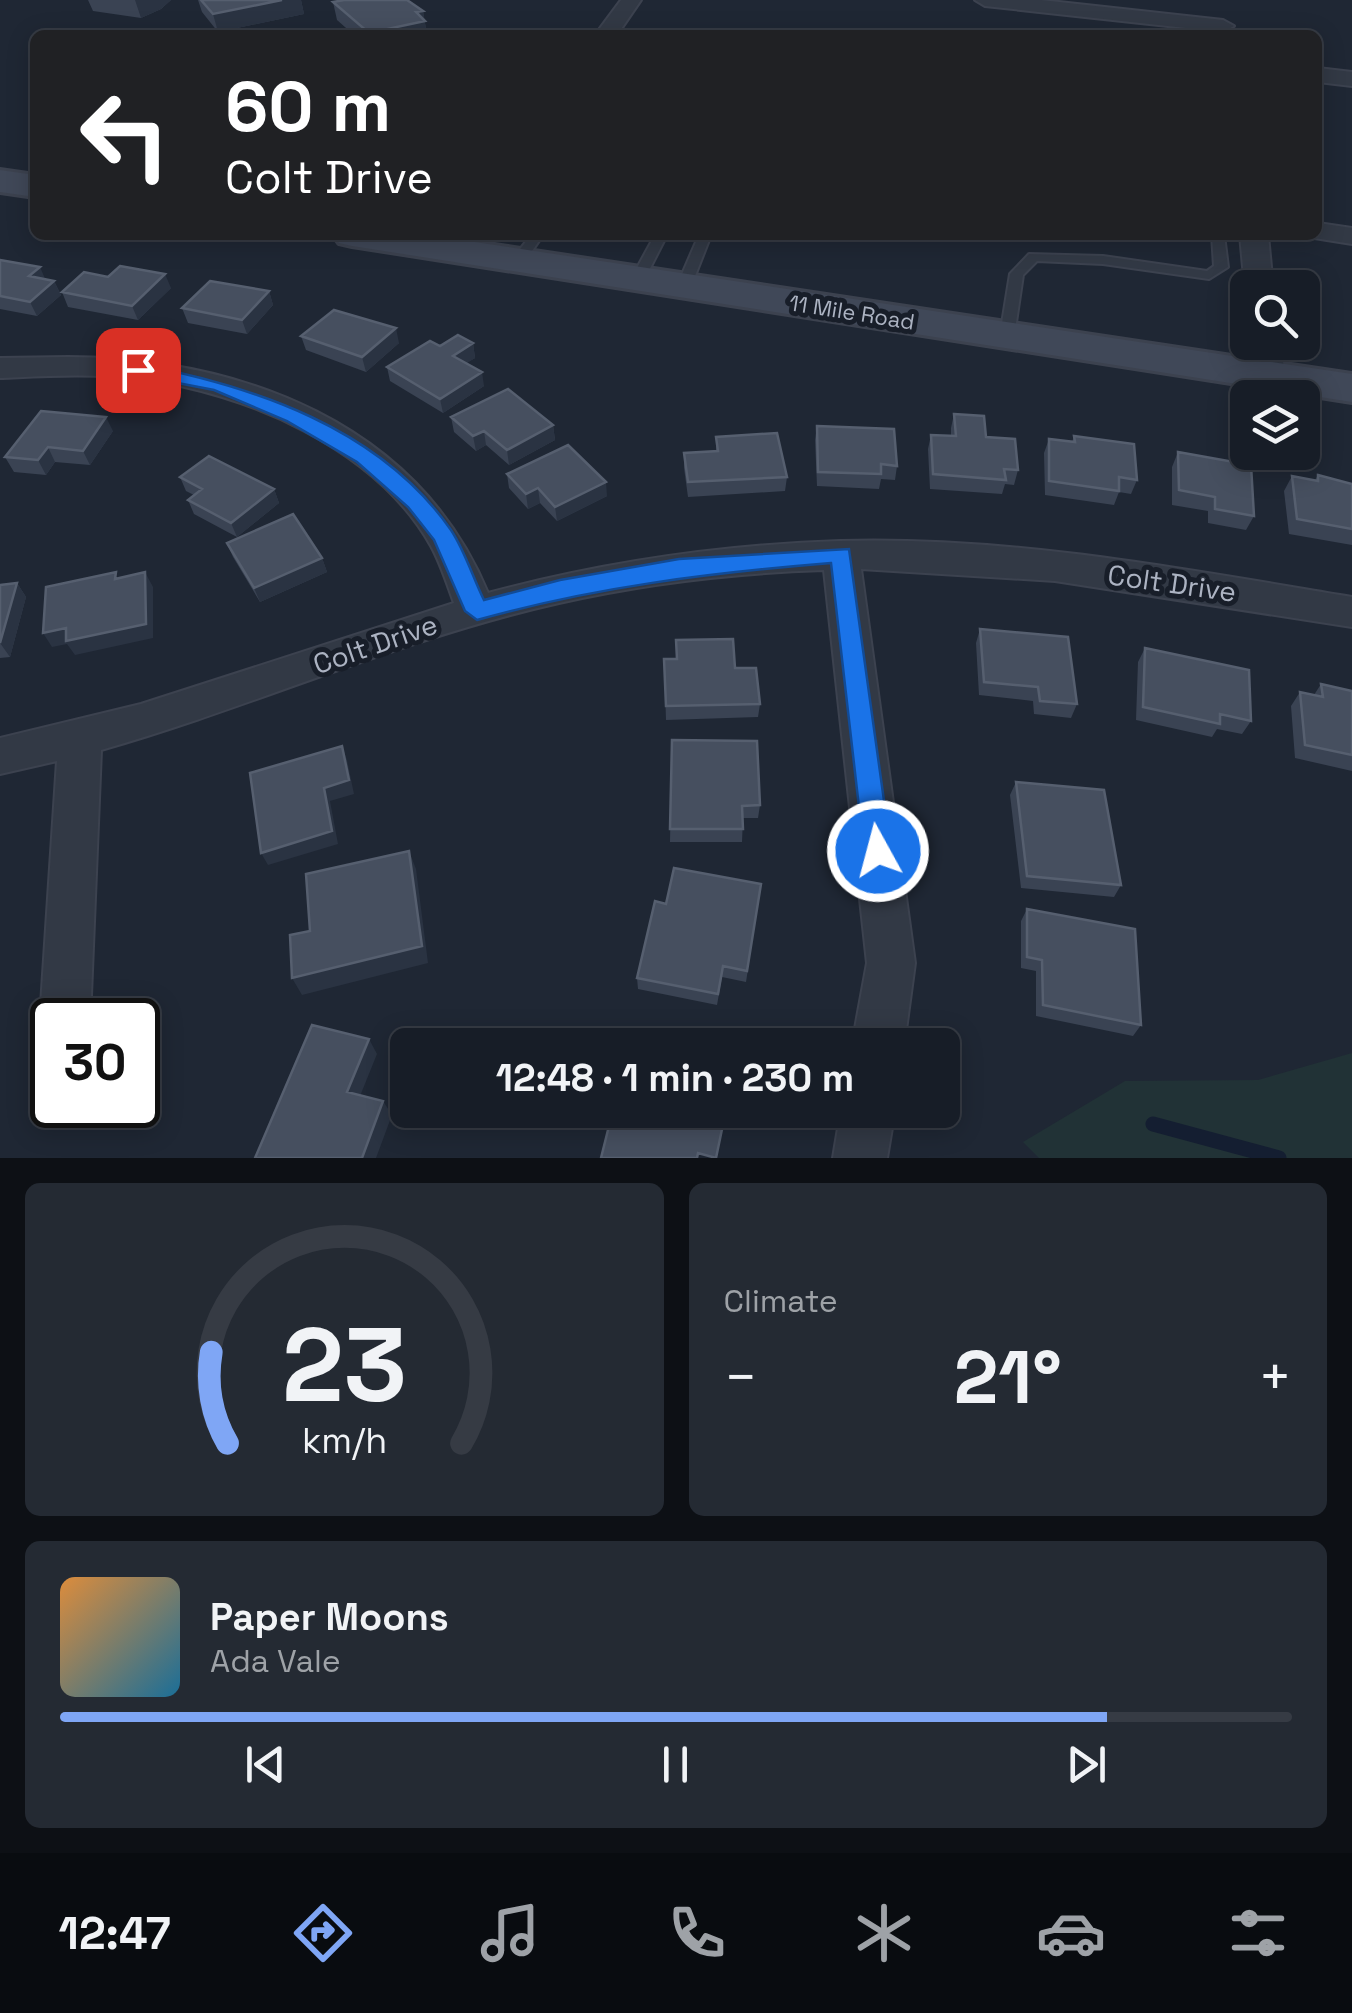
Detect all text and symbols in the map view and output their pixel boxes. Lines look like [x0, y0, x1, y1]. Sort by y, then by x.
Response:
text: 60 m [225, 62, 391, 151]
icon: left [60, 70, 190, 200]
text: Colt Drive [225, 149, 433, 206]
map controls [1230, 270, 1320, 470]
button: search [1230, 270, 1320, 360]
street label: 11 Mile Road [787, 288, 917, 336]
pin [96, 328, 181, 413]
icon: arrive [111, 343, 166, 398]
button: layers [1230, 380, 1320, 470]
street label: Colt Drive [1105, 556, 1239, 610]
street label: Colt Drive [308, 606, 442, 682]
position arrow [826, 799, 930, 903]
speed limit sign: 30 [30, 998, 160, 1128]
text: 12:48 · 1 min · 230 m [496, 1054, 854, 1102]
text: Climate [724, 1281, 838, 1321]
text: 23 [282, 1299, 407, 1431]
text: 21° [954, 1329, 1062, 1425]
text: − [724, 1342, 758, 1412]
text: + [1258, 1342, 1292, 1412]
text: km/h [302, 1418, 387, 1463]
text: Paper Moons [210, 1593, 449, 1641]
text: Ada Vale [210, 1641, 341, 1681]
icon: previous [238, 1737, 293, 1792]
icon: pause [648, 1737, 703, 1792]
icon: next [1059, 1737, 1114, 1792]
icon: directions [288, 1898, 358, 1968]
icon: music [475, 1898, 545, 1968]
icon: phone [662, 1898, 732, 1968]
icon: climate [849, 1898, 919, 1968]
icon: car [1036, 1898, 1106, 1968]
icon: filters [1223, 1898, 1293, 1968]
text: 12:47 [59, 1905, 171, 1962]

